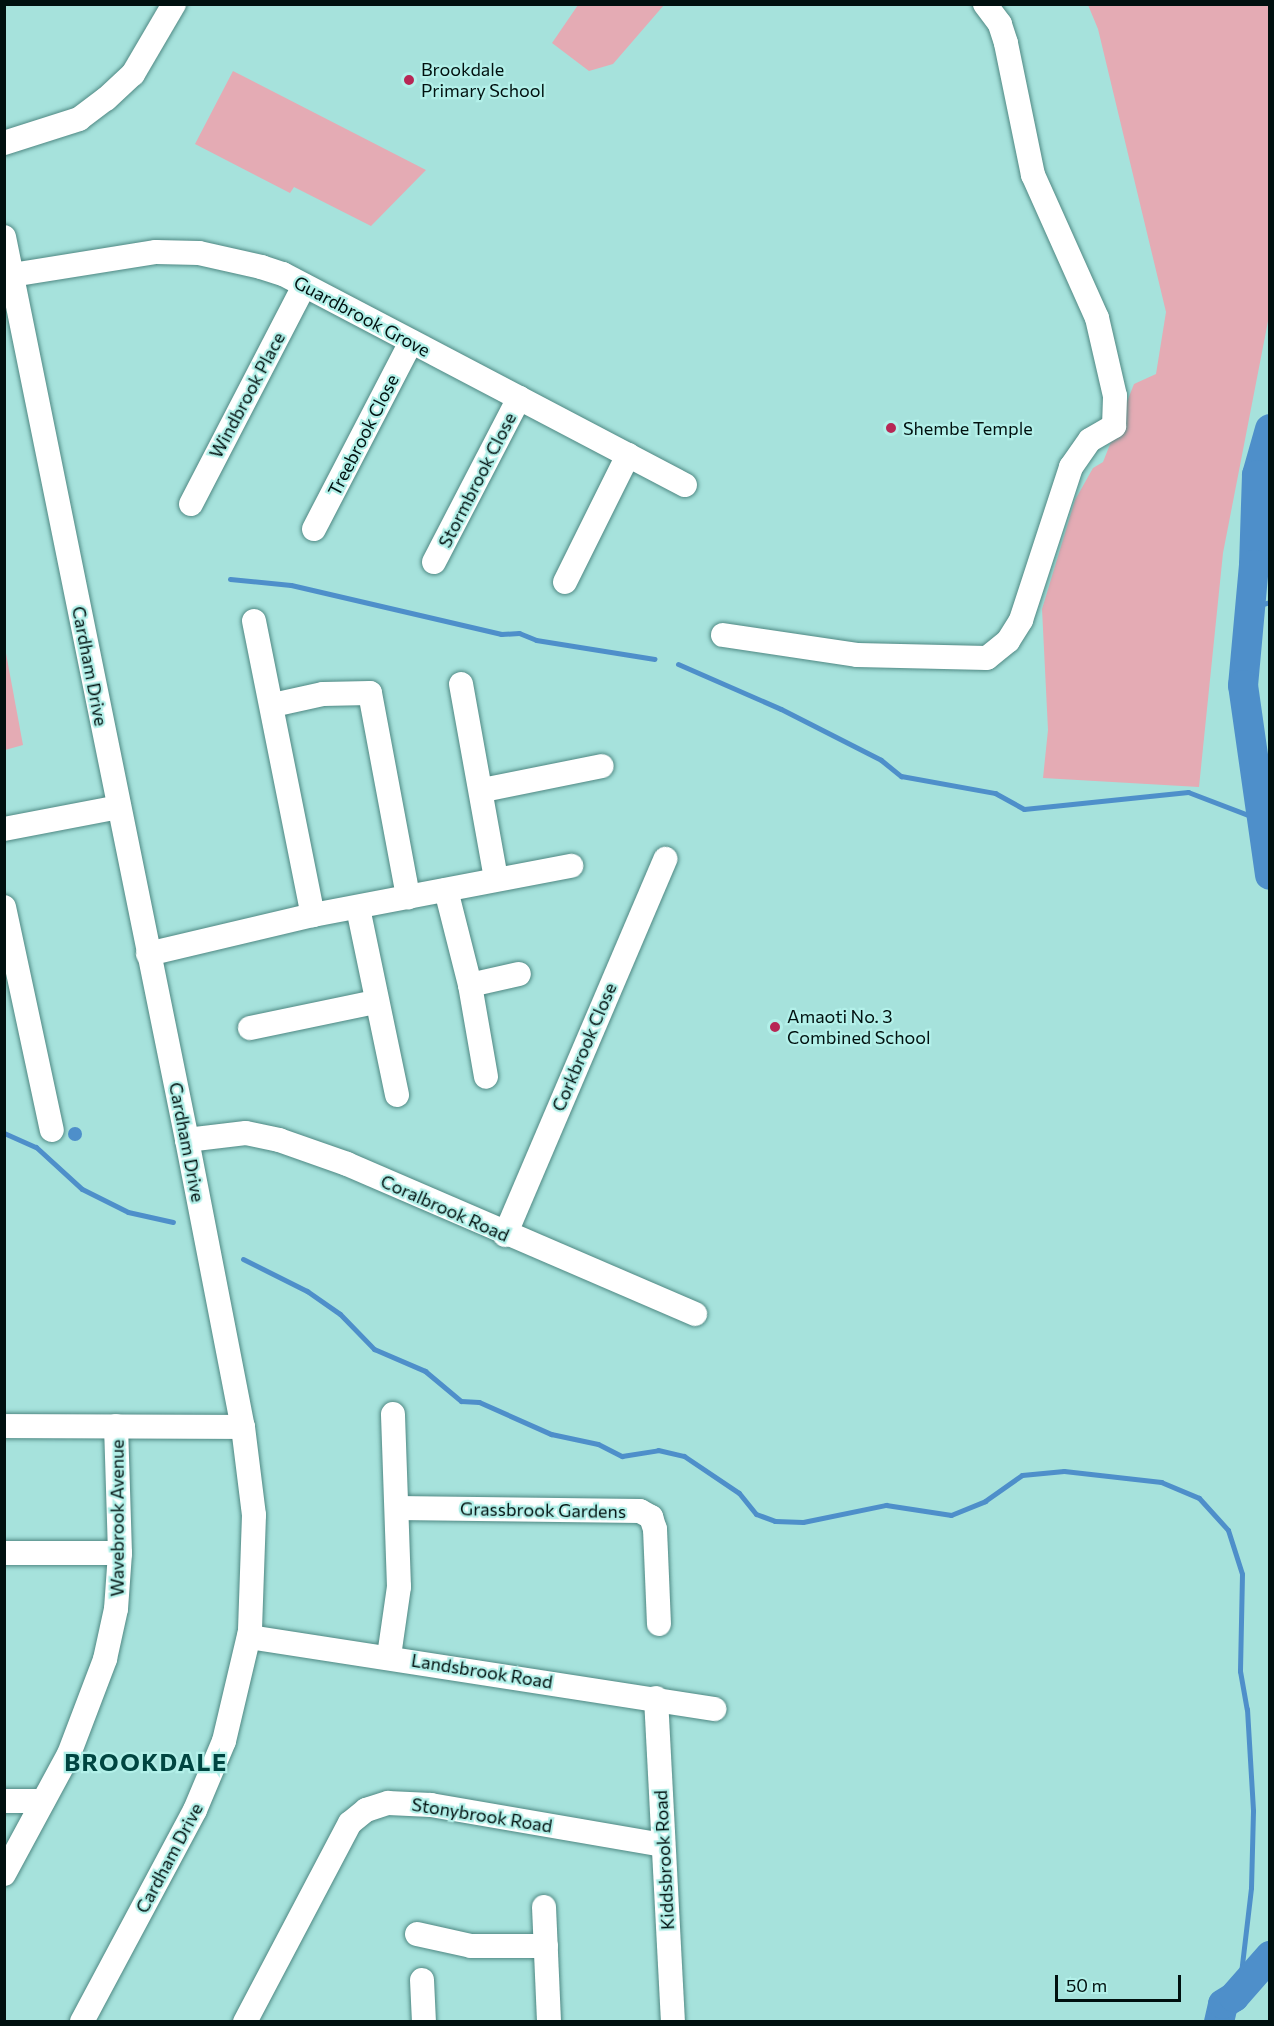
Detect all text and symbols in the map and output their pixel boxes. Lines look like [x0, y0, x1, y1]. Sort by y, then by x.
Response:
place label: Brookdale Primary School [421, 59, 545, 101]
marker: Brookdale Primary School [402, 73, 416, 87]
street label: Guardbrook Grove [290, 271, 434, 361]
street label: Windbrook Place [205, 328, 289, 462]
street label: Treebrook Close [323, 371, 403, 499]
street label: Stormbrook Close [434, 409, 520, 551]
place label: Shembe Temple [903, 417, 1033, 439]
marker: Shembe Temple [884, 421, 898, 435]
street label: Cardham Drive [68, 604, 112, 728]
street label: Corkbrook Close [547, 980, 621, 1114]
place label: Amaoti No. 3 Combined School [787, 1006, 931, 1048]
marker: Amaoti No. 3 Combined School [768, 1020, 782, 1034]
street label: Cardham Drive [165, 1080, 209, 1204]
street label: Coralbrook Road [377, 1170, 513, 1246]
street label: Wavebrook Avenue [106, 1439, 128, 1597]
street label: Grassbrook Gardens [460, 1498, 626, 1522]
street label: Landsbrook Road [410, 1649, 554, 1693]
district label: BROOKDALE [64, 1748, 228, 1776]
street label: Kiddsbrook Road [650, 1790, 678, 1930]
street label: Stonybrook Road [410, 1793, 554, 1837]
street label: Cardham Drive [131, 1799, 207, 1917]
scale bar [1058, 1963, 1184, 2001]
text: 50 m [1066, 1974, 1107, 1996]

